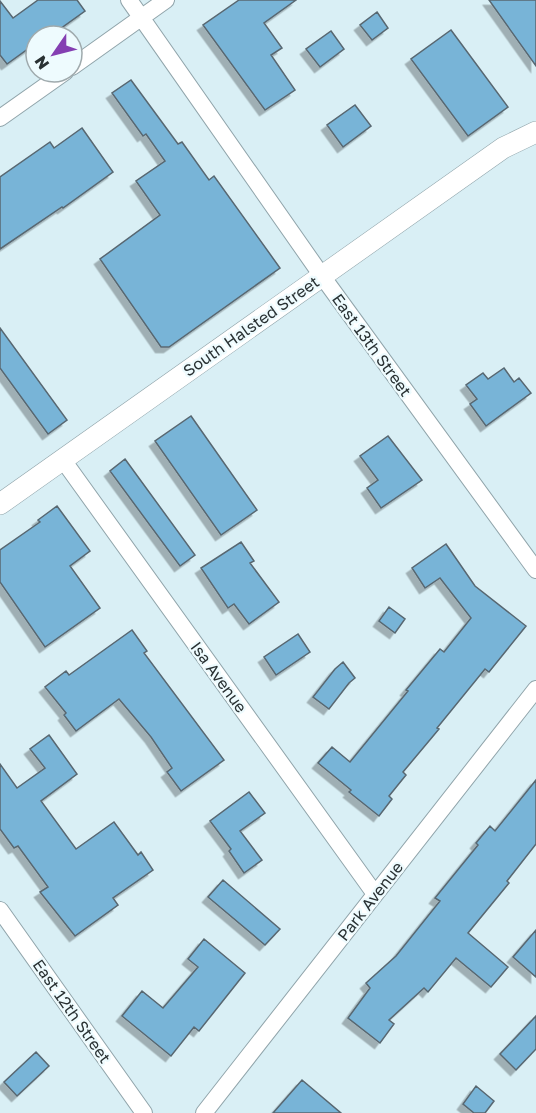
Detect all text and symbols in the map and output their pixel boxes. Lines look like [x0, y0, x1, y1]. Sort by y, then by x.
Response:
north arrow [24, 24, 84, 84]
text: N [30, 52, 53, 73]
street label: South Halsted Street [179, 272, 323, 380]
street label: East 13th Street [328, 290, 416, 400]
street label: Isa Avenue [187, 638, 251, 716]
street label: Park Avenue [333, 857, 407, 945]
street label: East 12th Street [29, 955, 115, 1067]

